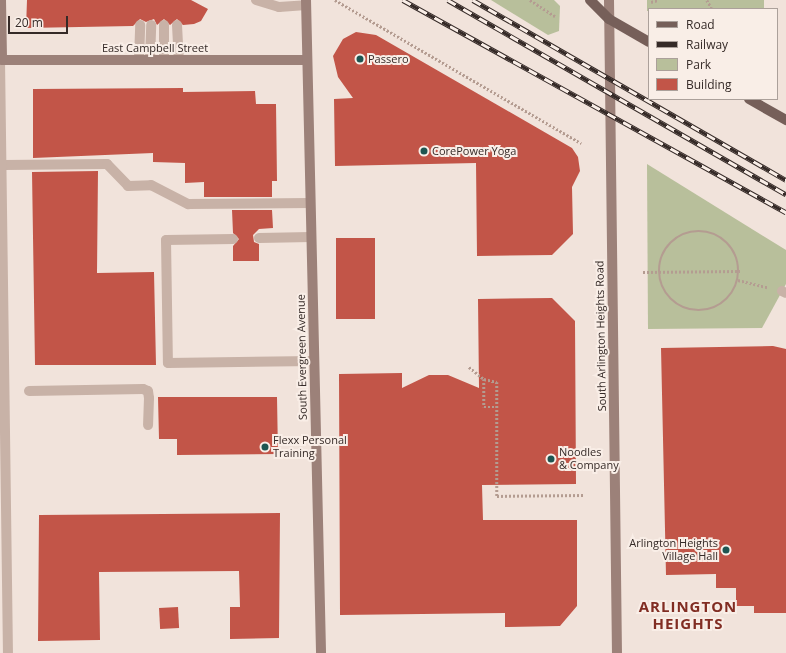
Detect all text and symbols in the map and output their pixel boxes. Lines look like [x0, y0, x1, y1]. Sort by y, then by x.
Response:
scale bar [10, 8, 70, 34]
legend [648, 8, 778, 100]
text: 20 m [15, 14, 43, 31]
text: Road [686, 16, 715, 33]
text: Railway [686, 36, 728, 53]
street label: East Campbell Street [102, 41, 208, 55]
place label: Passero [368, 52, 409, 66]
marker: Passero [355, 54, 365, 64]
text: Park [686, 56, 711, 73]
text: Building [686, 76, 731, 93]
place label: CorePower Yoga [432, 144, 516, 158]
marker: CorePower Yoga [419, 146, 429, 156]
street label: South Arlington Heights Road [593, 260, 609, 412]
street label: South Evergreen Avenue [294, 294, 310, 420]
place label: Flexx Personal Training [273, 434, 347, 460]
marker: Flexx Personal Training [260, 442, 270, 452]
place label: Noodles & Company [559, 446, 619, 472]
marker: Noodles & Company [546, 454, 556, 464]
place label: Arlington Heights Village Hall [629, 537, 718, 563]
marker: Arlington Heights Village Hall [721, 545, 731, 555]
district label: ARLINGTON HEIGHTS [639, 597, 737, 632]

